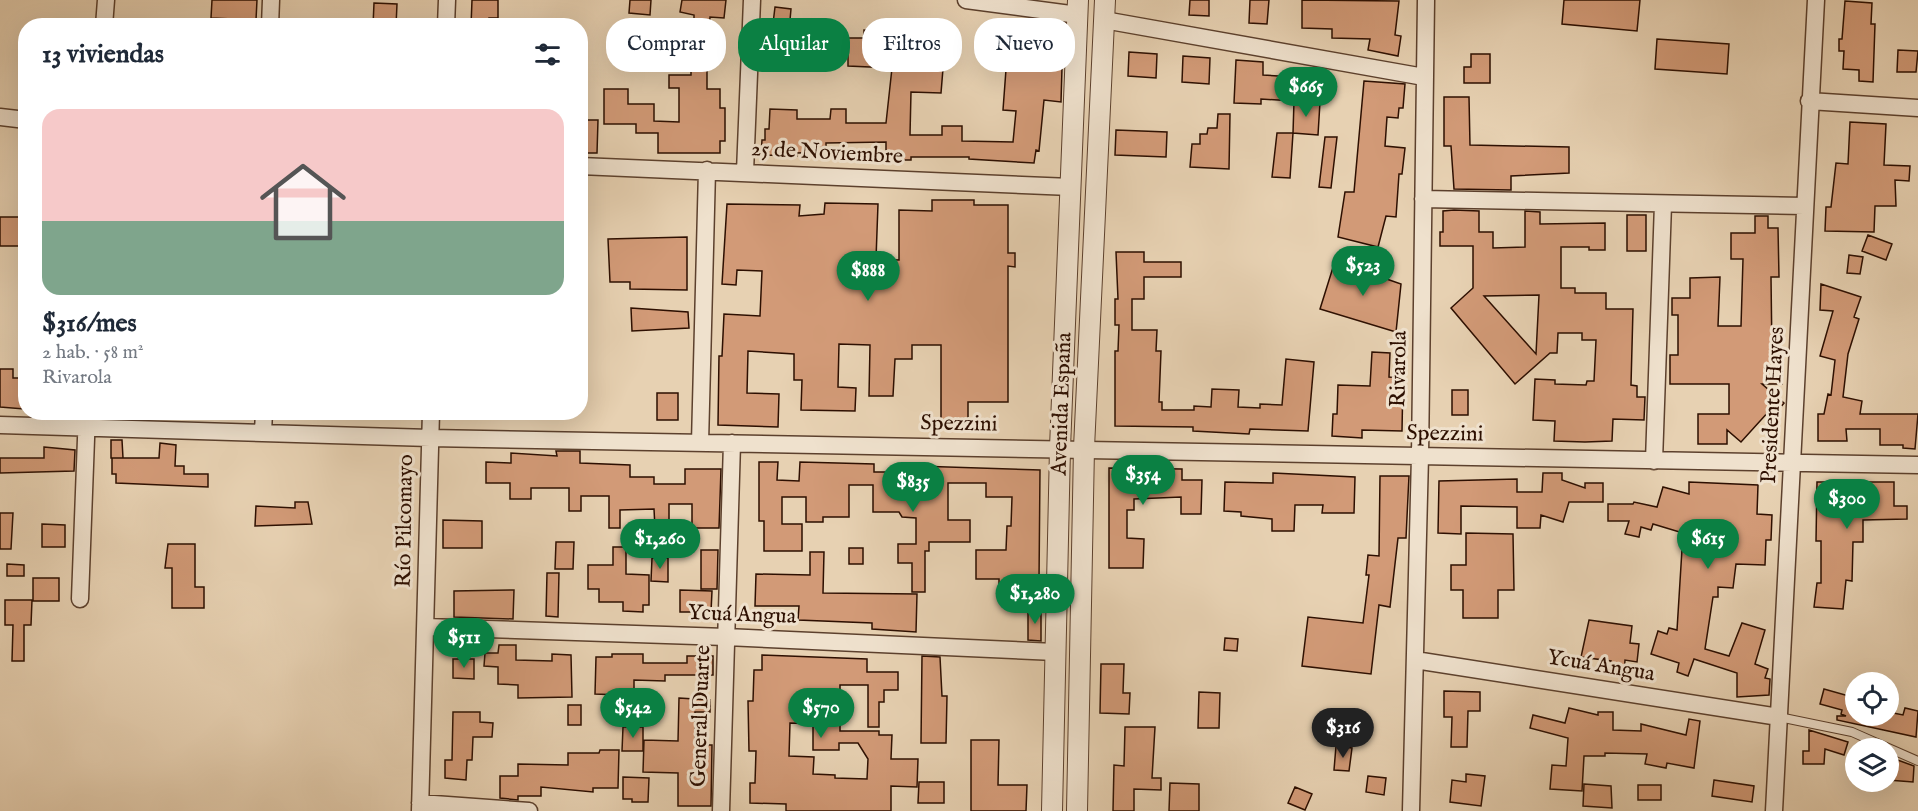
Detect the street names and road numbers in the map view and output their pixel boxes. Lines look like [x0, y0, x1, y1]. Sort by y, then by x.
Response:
street label: 25 de Noviembre [750, 135, 904, 171]
street label: Presidente Hayes [1755, 326, 1791, 484]
street label: Rivarola [1384, 330, 1414, 408]
street label: Avenida España [1045, 331, 1079, 477]
street label: Spezzini [920, 409, 998, 439]
street label: Spezzini [1406, 419, 1484, 449]
street label: Río Pilcomayo [390, 454, 420, 588]
street label: Ycuá Angua [687, 599, 797, 631]
street label: General Duarte [685, 644, 717, 788]
street label: Ycuá Angua [1545, 644, 1657, 688]

